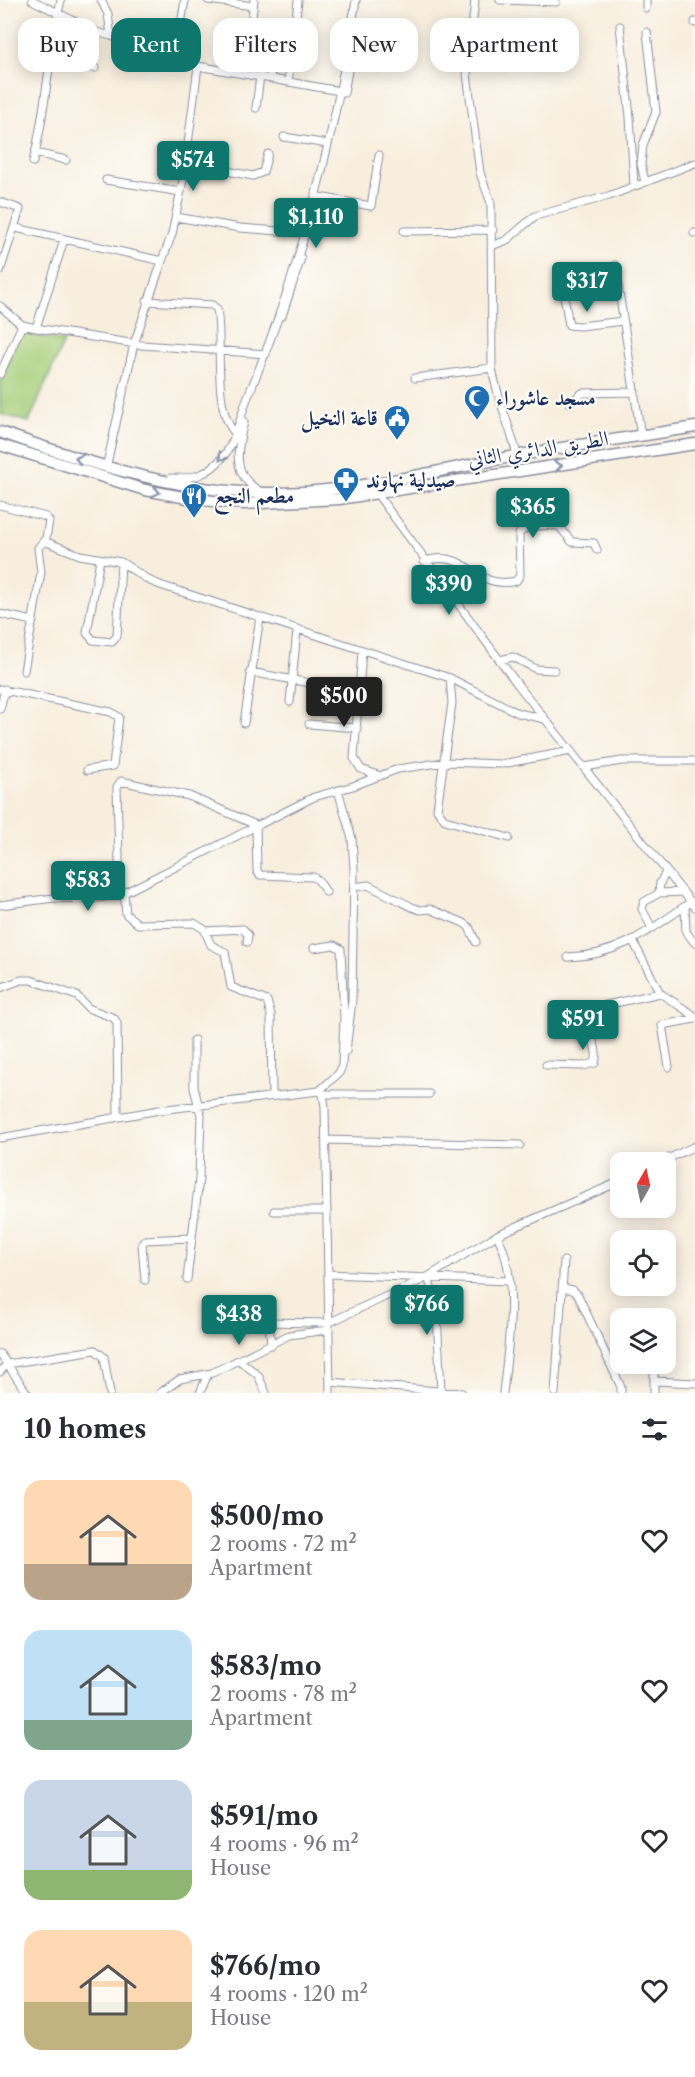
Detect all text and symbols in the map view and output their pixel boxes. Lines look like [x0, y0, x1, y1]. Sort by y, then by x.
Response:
chip: Buy [18, 18, 99, 72]
chip: Rent [111, 18, 201, 72]
chip: Filters [213, 18, 318, 72]
chip: New [330, 18, 418, 72]
chip: Apartment [430, 18, 579, 72]
pin: $574 [157, 141, 229, 192]
text: $574 [171, 148, 215, 172]
pin: $1,110 [267, 198, 365, 249]
text: $1,110 [288, 205, 344, 229]
pin: $317 [551, 262, 623, 313]
text: $317 [566, 269, 608, 293]
mosque icon: مسجد عاشوراء [462, 383, 492, 421]
place label: مسجد عاشوراء [496, 385, 596, 411]
public building icon: قاعة النخيل [382, 403, 412, 441]
place label: قاعة النخيل [301, 405, 378, 433]
street label: الطريق الدائري الثاني [466, 425, 611, 477]
one-way arrow [218, 450, 229, 461]
one-way arrow [74, 454, 85, 466]
one-way arrow [553, 460, 563, 472]
pharmacy icon: صيدلية نهاوند [331, 465, 361, 503]
place label: صيدلية نهاوند [366, 467, 456, 494]
restaurant icon: مطعم النجع [179, 481, 209, 519]
place label: مطعم النجع [214, 483, 294, 515]
one-way arrow [151, 485, 161, 498]
pin: $365 [497, 488, 569, 539]
text: $365 [510, 495, 556, 519]
pin: $390 [413, 565, 485, 616]
text: $390 [425, 572, 473, 596]
pin: $500 [308, 677, 380, 728]
text: $500 [320, 684, 368, 708]
pin: $583 [52, 861, 124, 912]
text: $583 [65, 868, 111, 892]
pin: $591 [547, 1000, 619, 1051]
text: $591 [561, 1007, 605, 1031]
north arrow [610, 1152, 676, 1218]
map controls [610, 1152, 676, 1374]
button: locate [610, 1230, 676, 1296]
pin: $766 [391, 1285, 463, 1336]
text: $766 [404, 1292, 450, 1316]
pin: $438 [203, 1295, 275, 1346]
text: $438 [216, 1302, 262, 1326]
button: layers [610, 1308, 676, 1374]
text: 10 homes [24, 1413, 146, 1445]
icon: filters [638, 1413, 671, 1446]
text: $500/mo [210, 1500, 324, 1532]
icon: home [72, 1504, 144, 1576]
icon: heart [638, 1524, 671, 1557]
text: 2 rooms · 72 m² [210, 1532, 357, 1556]
text: Apartment [210, 1556, 313, 1580]
text: $583/mo [210, 1650, 321, 1682]
icon: home [72, 1654, 144, 1726]
icon: heart [638, 1674, 671, 1707]
text: 2 rooms · 78 m² [210, 1682, 357, 1706]
text: Apartment [210, 1706, 313, 1730]
text: $591/mo [210, 1800, 318, 1832]
icon: home [72, 1804, 144, 1876]
icon: heart [638, 1824, 671, 1857]
text: 4 rooms · 96 m² [210, 1832, 359, 1856]
text: House [210, 1856, 271, 1880]
text: $766/mo [210, 1950, 321, 1982]
icon: home [72, 1954, 144, 2026]
icon: heart [638, 1974, 671, 2007]
text: 4 rooms · 120 m² [210, 1982, 368, 2006]
text: House [210, 2006, 271, 2030]

